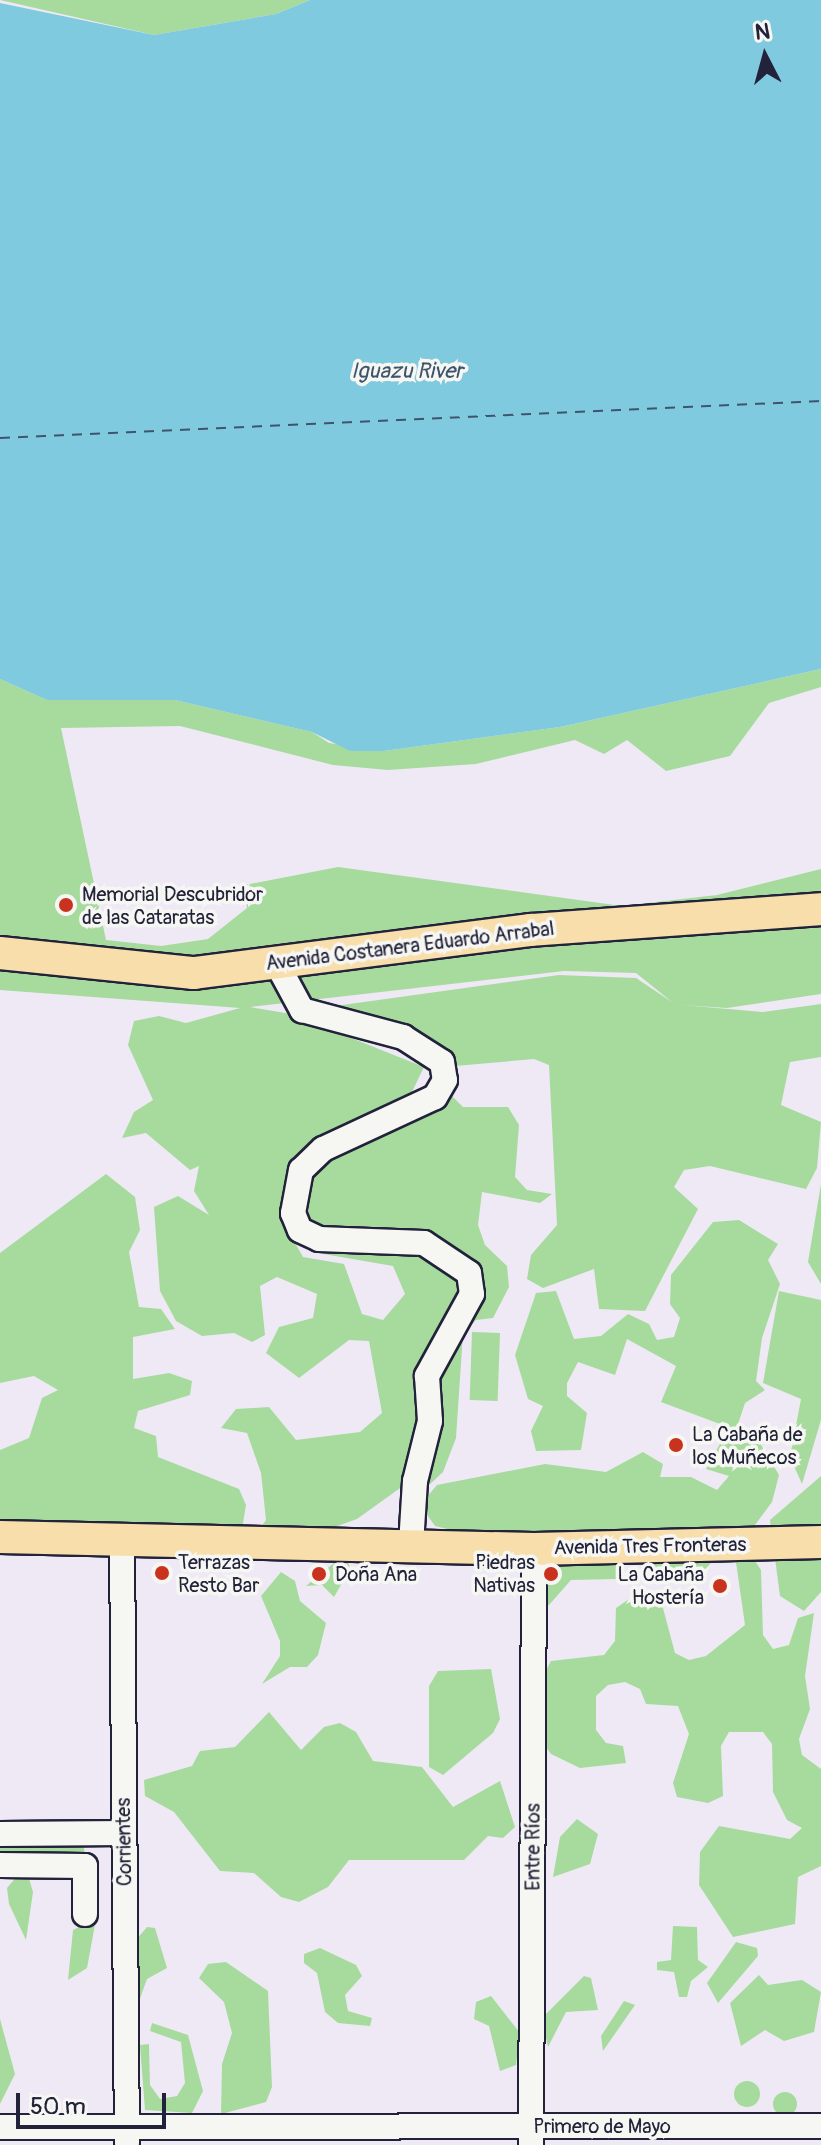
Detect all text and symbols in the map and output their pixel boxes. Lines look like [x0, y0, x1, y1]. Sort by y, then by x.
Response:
north arrow [725, 16, 805, 96]
text: N [754, 17, 771, 47]
water label: Iguazu River [351, 359, 463, 385]
place label: Memorial Descubridor de las Cataratas [82, 882, 263, 929]
marker: Memorial Descubridor de las Cataratas [57, 896, 75, 914]
street label: Avenida Costanera Eduardo Arrabal [264, 916, 556, 976]
place label: La Cabaña de los Muñecos [692, 1422, 803, 1469]
marker: La Cabaña de los Muñecos [667, 1436, 685, 1454]
street label: Avenida Tres Fronteras [553, 1532, 747, 1560]
place label: Terrazas Resto Bar [178, 1550, 259, 1597]
place label: Piedras Nativas [473, 1550, 535, 1597]
place label: Doña Ana [335, 1562, 417, 1586]
place label: La Cabaña Hostería [618, 1562, 704, 1609]
marker: Terrazas Resto Bar [153, 1564, 171, 1582]
marker: Doña Ana [310, 1565, 328, 1583]
marker: Piedras Nativas [542, 1565, 560, 1583]
marker: La Cabaña Hostería [711, 1577, 729, 1595]
street label: Corrientes [111, 1798, 137, 1886]
street label: Entre Ríos [521, 1803, 545, 1891]
scale bar [20, 2077, 170, 2127]
text: 50 m [30, 2092, 86, 2121]
street label: Primero de Mayo [533, 2114, 671, 2138]

